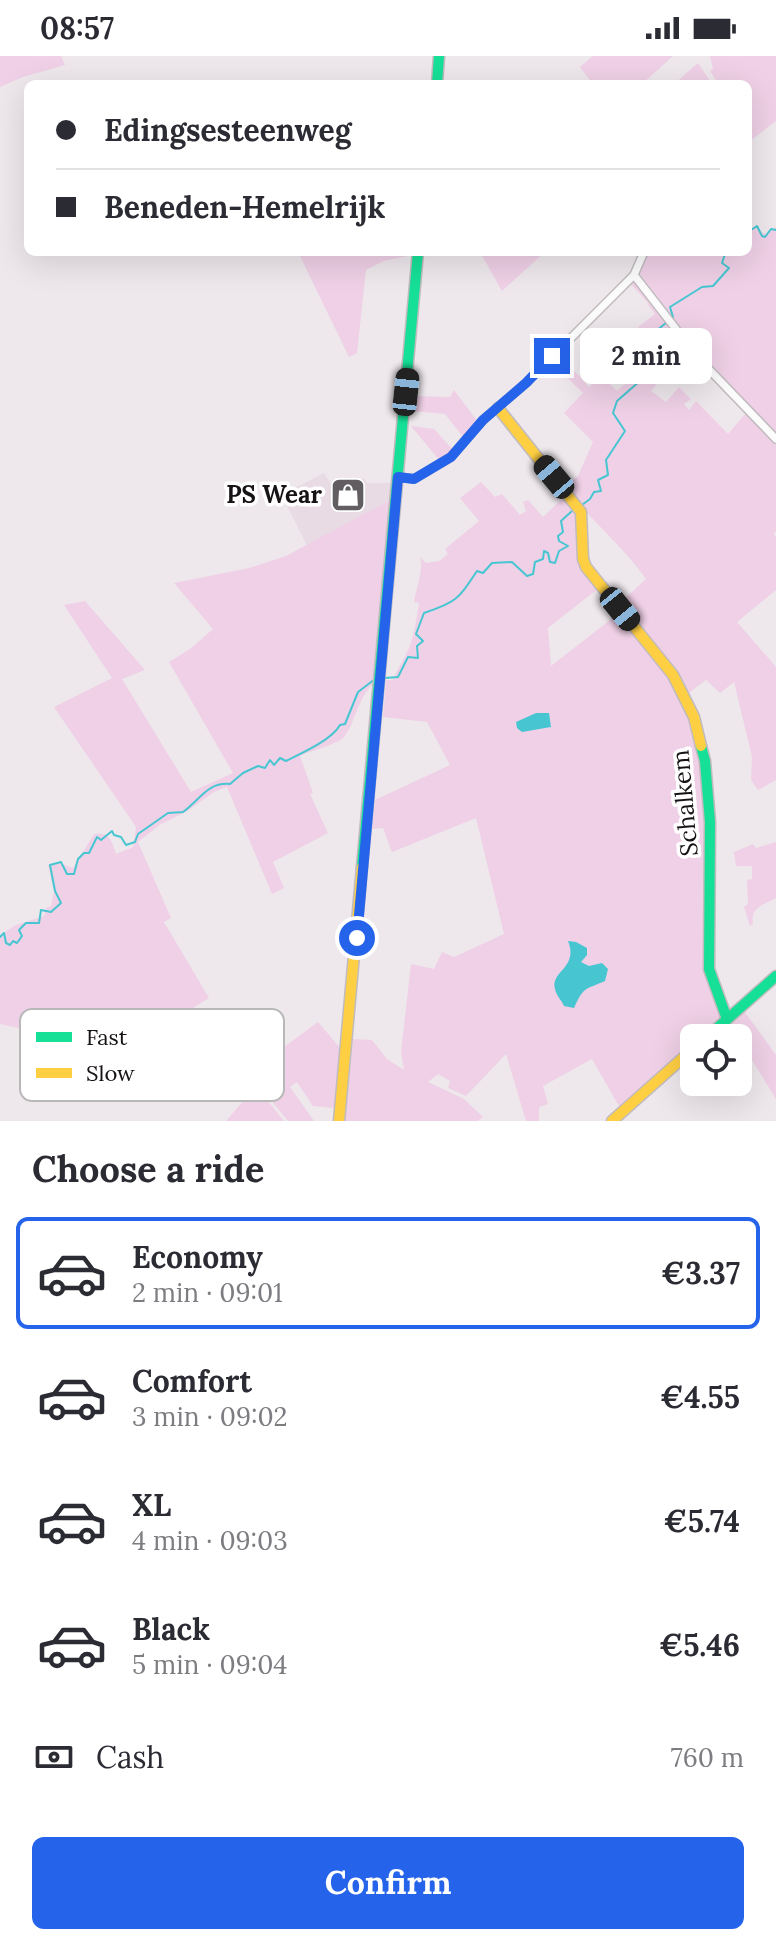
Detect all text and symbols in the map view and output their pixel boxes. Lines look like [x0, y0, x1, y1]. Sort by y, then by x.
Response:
text: 08:57 [40, 9, 114, 47]
text: Edingsesteenweg [104, 111, 351, 149]
text: Beneden-Hemelrijk [104, 188, 385, 226]
callout: 2 min [580, 328, 712, 384]
route end [534, 338, 570, 374]
text: 2 min [611, 339, 681, 372]
car [392, 367, 420, 417]
car [529, 451, 579, 503]
shop icon: PS Wear [329, 476, 367, 514]
place label: PS Wear [226, 479, 322, 510]
car [596, 583, 644, 635]
street label: Schalkem [664, 748, 705, 858]
route start [339, 920, 375, 956]
legend [20, 1009, 284, 1101]
text: Fast [86, 1023, 128, 1051]
map controls [680, 1024, 752, 1096]
button: locate [680, 1024, 752, 1096]
text: Slow [86, 1059, 135, 1087]
text: Choose a ride [32, 1146, 264, 1192]
icon: car [36, 1237, 108, 1309]
text: Economy [132, 1238, 263, 1276]
text: €3.37 [661, 1254, 740, 1292]
text: 2 min · 09:01 [132, 1276, 283, 1309]
icon: car [36, 1361, 108, 1433]
text: Comfort [132, 1362, 252, 1400]
text: €4.55 [660, 1378, 740, 1416]
text: 3 min · 09:02 [132, 1400, 287, 1433]
icon: car [36, 1485, 108, 1557]
text: XL [132, 1486, 171, 1524]
text: €5.74 [664, 1502, 740, 1540]
text: 4 min · 09:03 [132, 1524, 288, 1557]
icon: car [36, 1609, 108, 1681]
text: Black [132, 1610, 210, 1648]
text: €5.46 [659, 1626, 740, 1664]
text: 5 min · 09:04 [132, 1648, 287, 1681]
icon: cash [32, 1735, 76, 1779]
text: Cash [96, 1738, 164, 1776]
text: 760 m [671, 1741, 744, 1774]
button: Confirm [32, 1837, 744, 1929]

